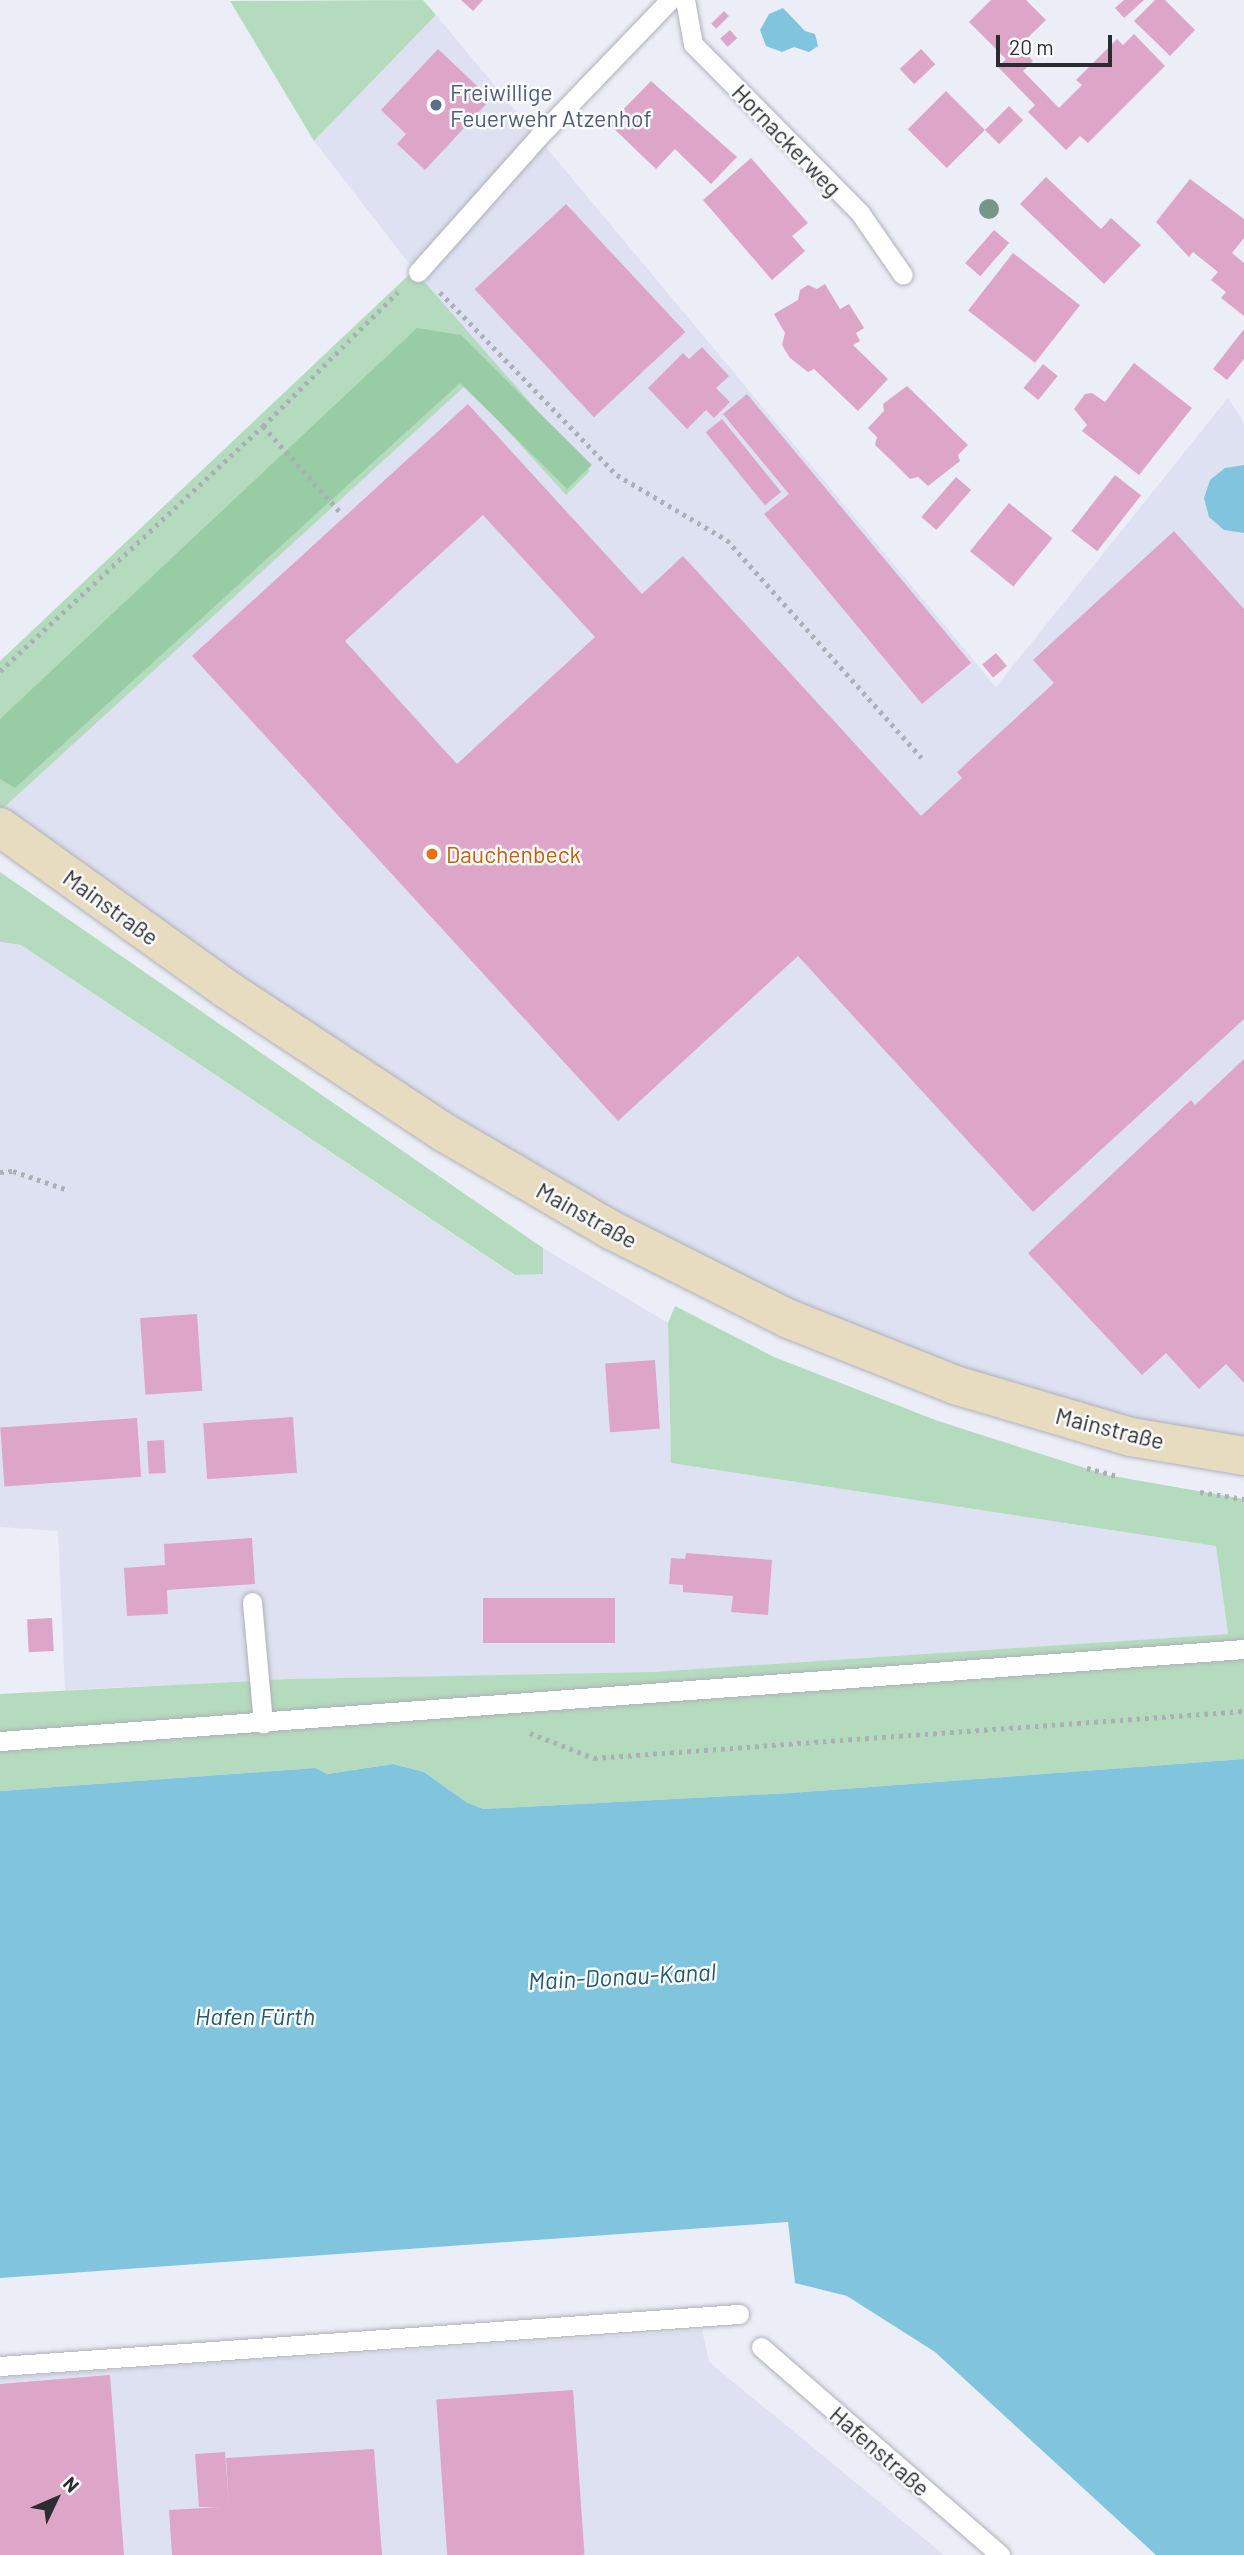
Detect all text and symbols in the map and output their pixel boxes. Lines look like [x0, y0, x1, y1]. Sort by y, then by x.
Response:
scale bar [999, 21, 1114, 65]
text: 20 m [1009, 34, 1054, 59]
place label: Freiwillige Feuerwehr Atzenhof [450, 78, 652, 132]
street label: Hornackerweg [727, 78, 847, 202]
marker: Freiwillige Feuerwehr Atzenhof [428, 97, 444, 113]
place label: Dauchenbeck [446, 840, 581, 868]
marker: Dauchenbeck [424, 846, 440, 862]
street label: Mainstraße [58, 863, 164, 951]
street label: Mainstraße [532, 1176, 642, 1254]
street label: Mainstraße [1053, 1401, 1167, 1455]
water label: Main-Donau-Kanal [527, 1957, 717, 1995]
water label: Hafen Fürth [195, 2002, 315, 2030]
street label: Hafenstraße [825, 2400, 935, 2502]
north arrow [21, 2464, 91, 2534]
text: N [59, 2472, 84, 2497]

